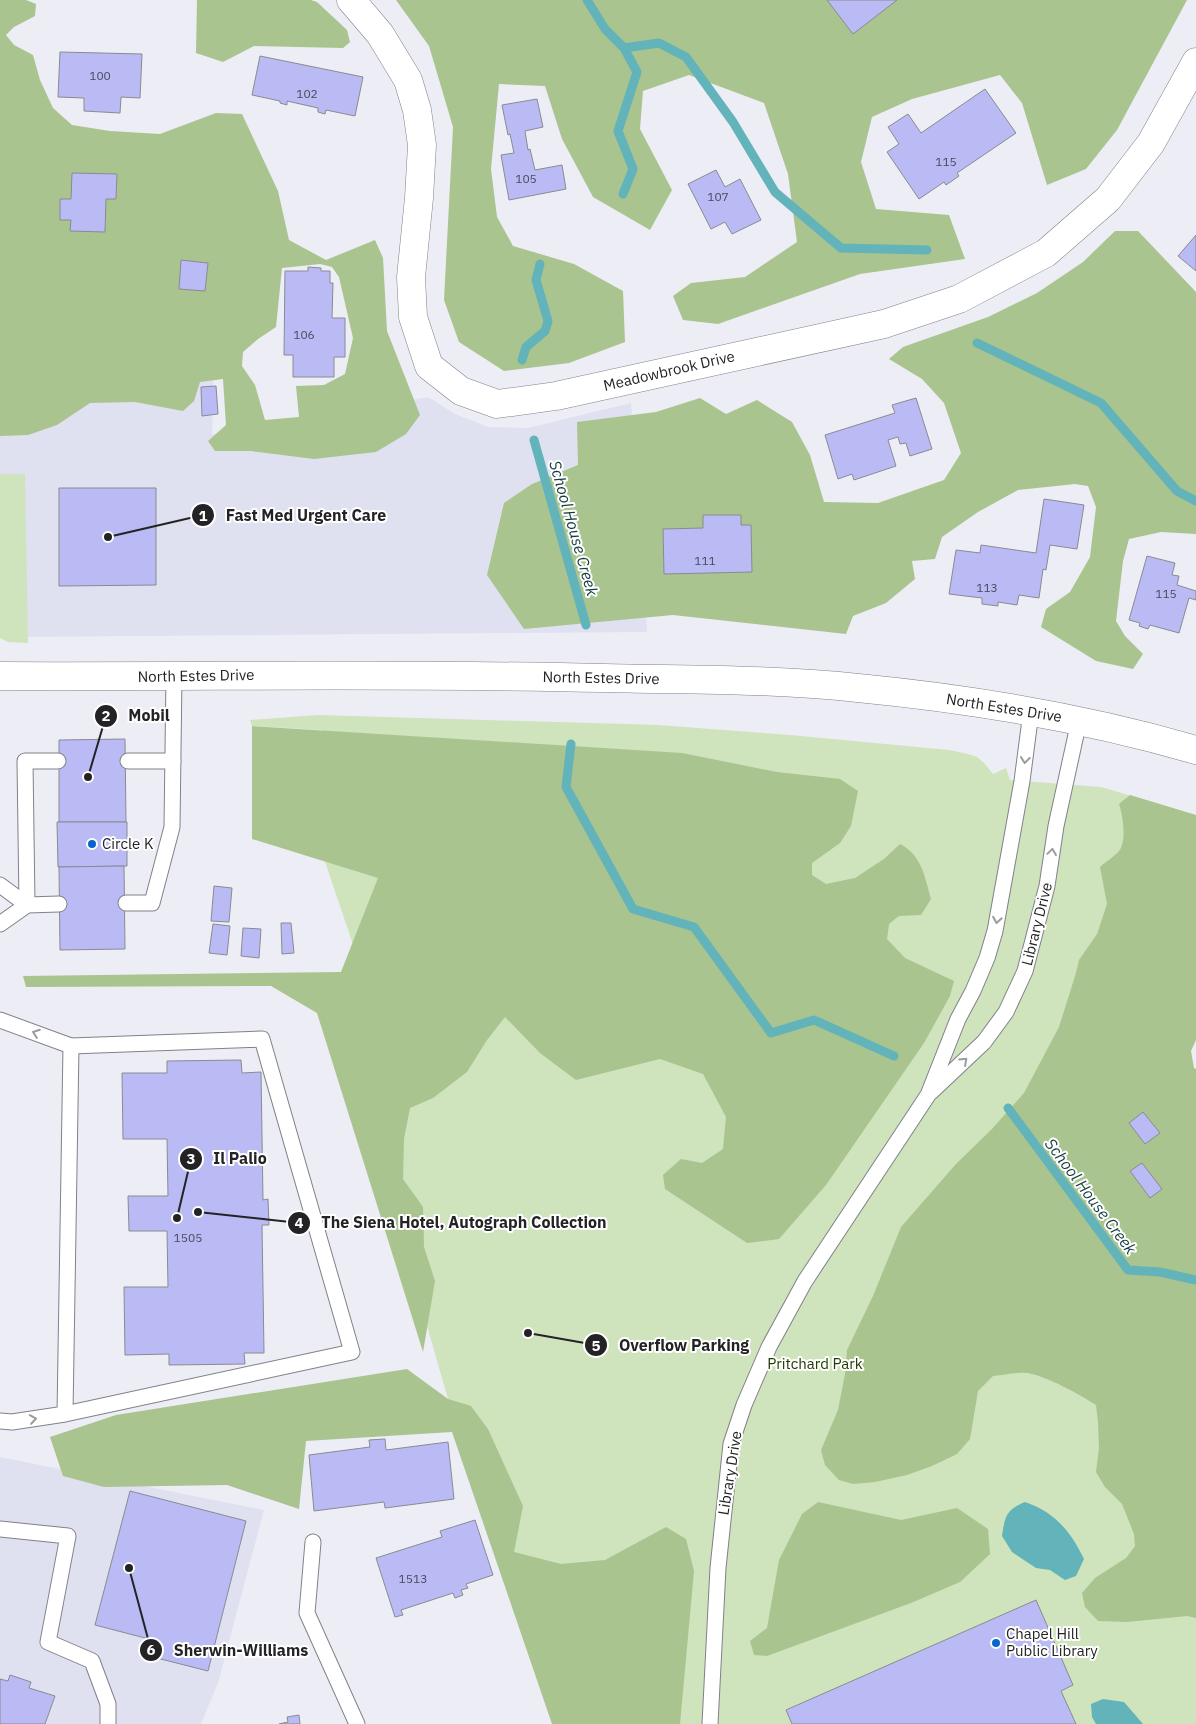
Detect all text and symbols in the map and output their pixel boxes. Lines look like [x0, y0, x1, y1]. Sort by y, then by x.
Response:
house number: 100 [89, 68, 111, 83]
house number: 102 [296, 86, 318, 101]
house number: 115 [935, 154, 957, 169]
house number: 105 [515, 171, 537, 186]
house number: 107 [707, 189, 729, 204]
house number: 106 [293, 327, 315, 342]
street label: Meadowbrook Drive [601, 346, 736, 395]
water label: School House Creek [545, 458, 603, 599]
callout: Fast Med Urgent Care [190, 500, 396, 531]
text: Fast Med Urgent Care [226, 505, 386, 525]
text: 1 [198, 506, 208, 525]
house number: 111 [694, 553, 716, 568]
house number: 113 [976, 580, 998, 595]
house number: 115 [1155, 586, 1177, 601]
street label: North Estes Drive [137, 665, 255, 686]
street label: North Estes Drive [542, 667, 660, 688]
street label: North Estes Drive [945, 689, 1063, 726]
callout: Mobil [94, 700, 180, 731]
text: Mobil [128, 705, 170, 725]
text: 2 [101, 706, 111, 725]
one-way arrow [1020, 756, 1031, 764]
place label: Circle K [102, 834, 154, 853]
marker: Circle K [86, 838, 98, 850]
one-way arrow [1046, 848, 1057, 856]
street label: Library Drive [1017, 880, 1056, 967]
one-way arrow [993, 916, 1003, 925]
one-way arrow [32, 1029, 41, 1039]
one-way arrow [958, 1058, 967, 1067]
water label: School House Creek [1041, 1134, 1142, 1258]
callout: Il Palio [179, 1143, 277, 1174]
text: Il Palio [213, 1148, 267, 1168]
text: 3 [186, 1149, 196, 1168]
callout: The Siena Hotel, Autograph Collection [286, 1207, 616, 1238]
text: The Siena Hotel, Autograph Collection [321, 1212, 607, 1232]
text: 4 [294, 1213, 304, 1232]
house number: 1505 [174, 1230, 202, 1245]
callout: Overflow Parking [584, 1330, 759, 1361]
text: Overflow Parking [619, 1335, 749, 1355]
text: 5 [591, 1336, 601, 1355]
park label: Pritchard Park [767, 1354, 863, 1373]
one-way arrow [28, 1414, 37, 1424]
street label: Library Drive [713, 1429, 746, 1516]
house number: 1513 [399, 1571, 427, 1586]
place label: Chapel Hill Public Library [1006, 1624, 1098, 1660]
callout: Sherwin-Williams [138, 1635, 318, 1666]
marker: Chapel Hill Public Library [990, 1637, 1002, 1649]
text: 6 [146, 1640, 156, 1659]
text: Sherwin-Williams [174, 1640, 308, 1660]

